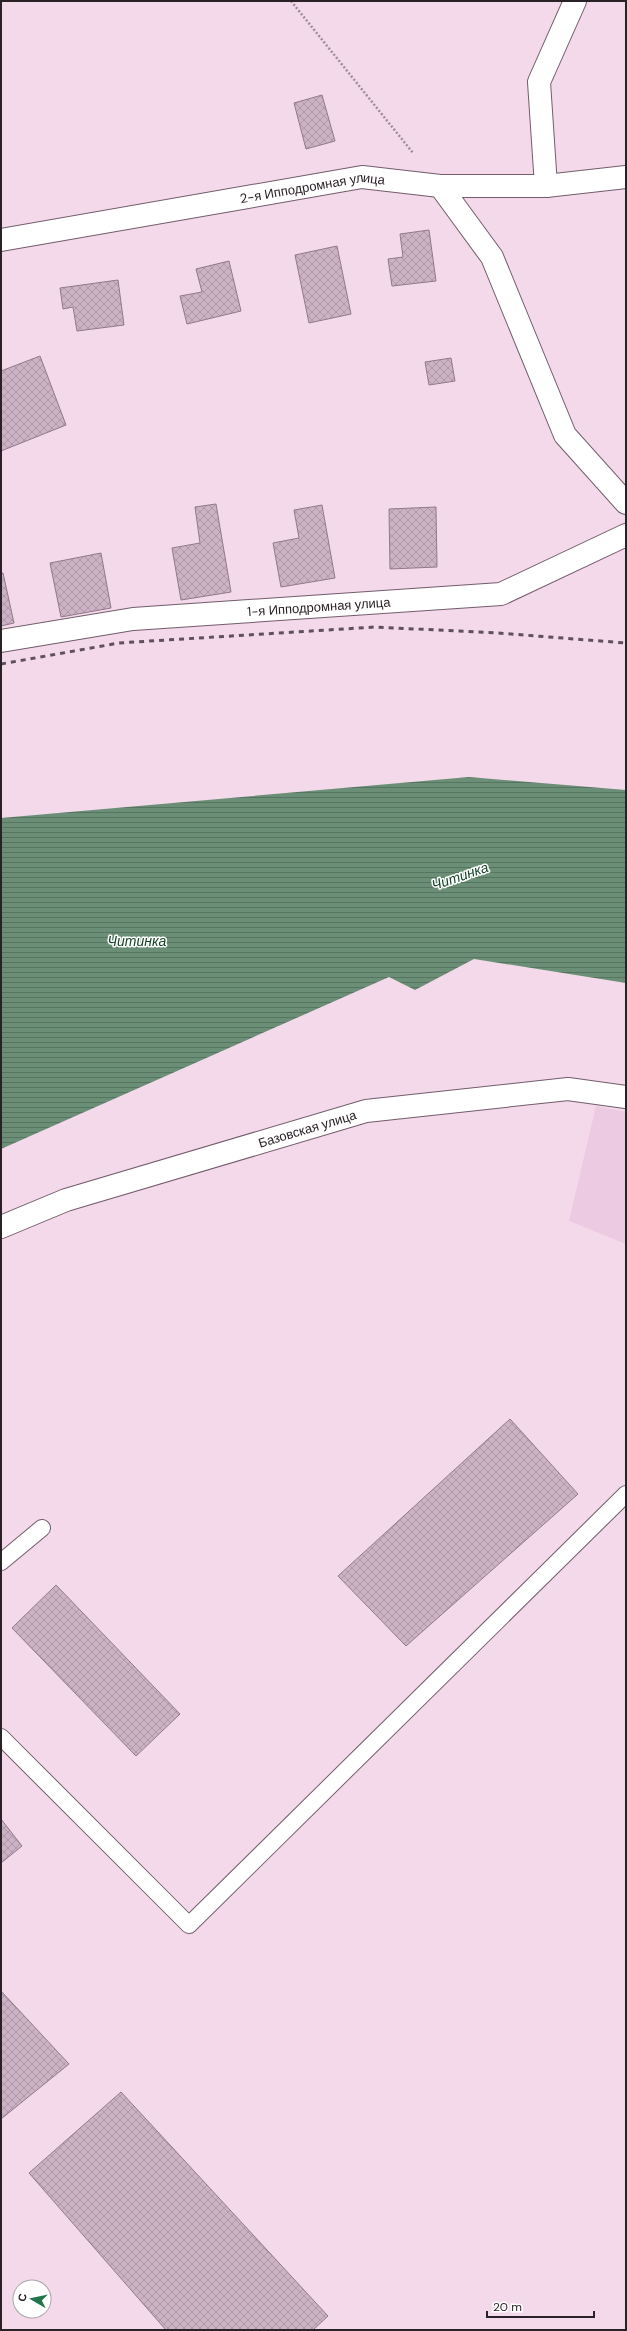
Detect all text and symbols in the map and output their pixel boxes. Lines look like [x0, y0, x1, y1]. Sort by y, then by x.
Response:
street label: 2-я Ипподромная улица [238, 168, 387, 207]
street label: 1-я Ипподромная улица [246, 593, 392, 620]
water label: Читинка [429, 858, 491, 894]
water label: Читинка [108, 932, 167, 950]
street label: Базовская улица [256, 1106, 359, 1151]
north arrow [12, 2279, 52, 2319]
text: С [15, 2292, 30, 2302]
scale bar [487, 2293, 594, 2319]
text: 20 m [493, 2299, 522, 2315]

